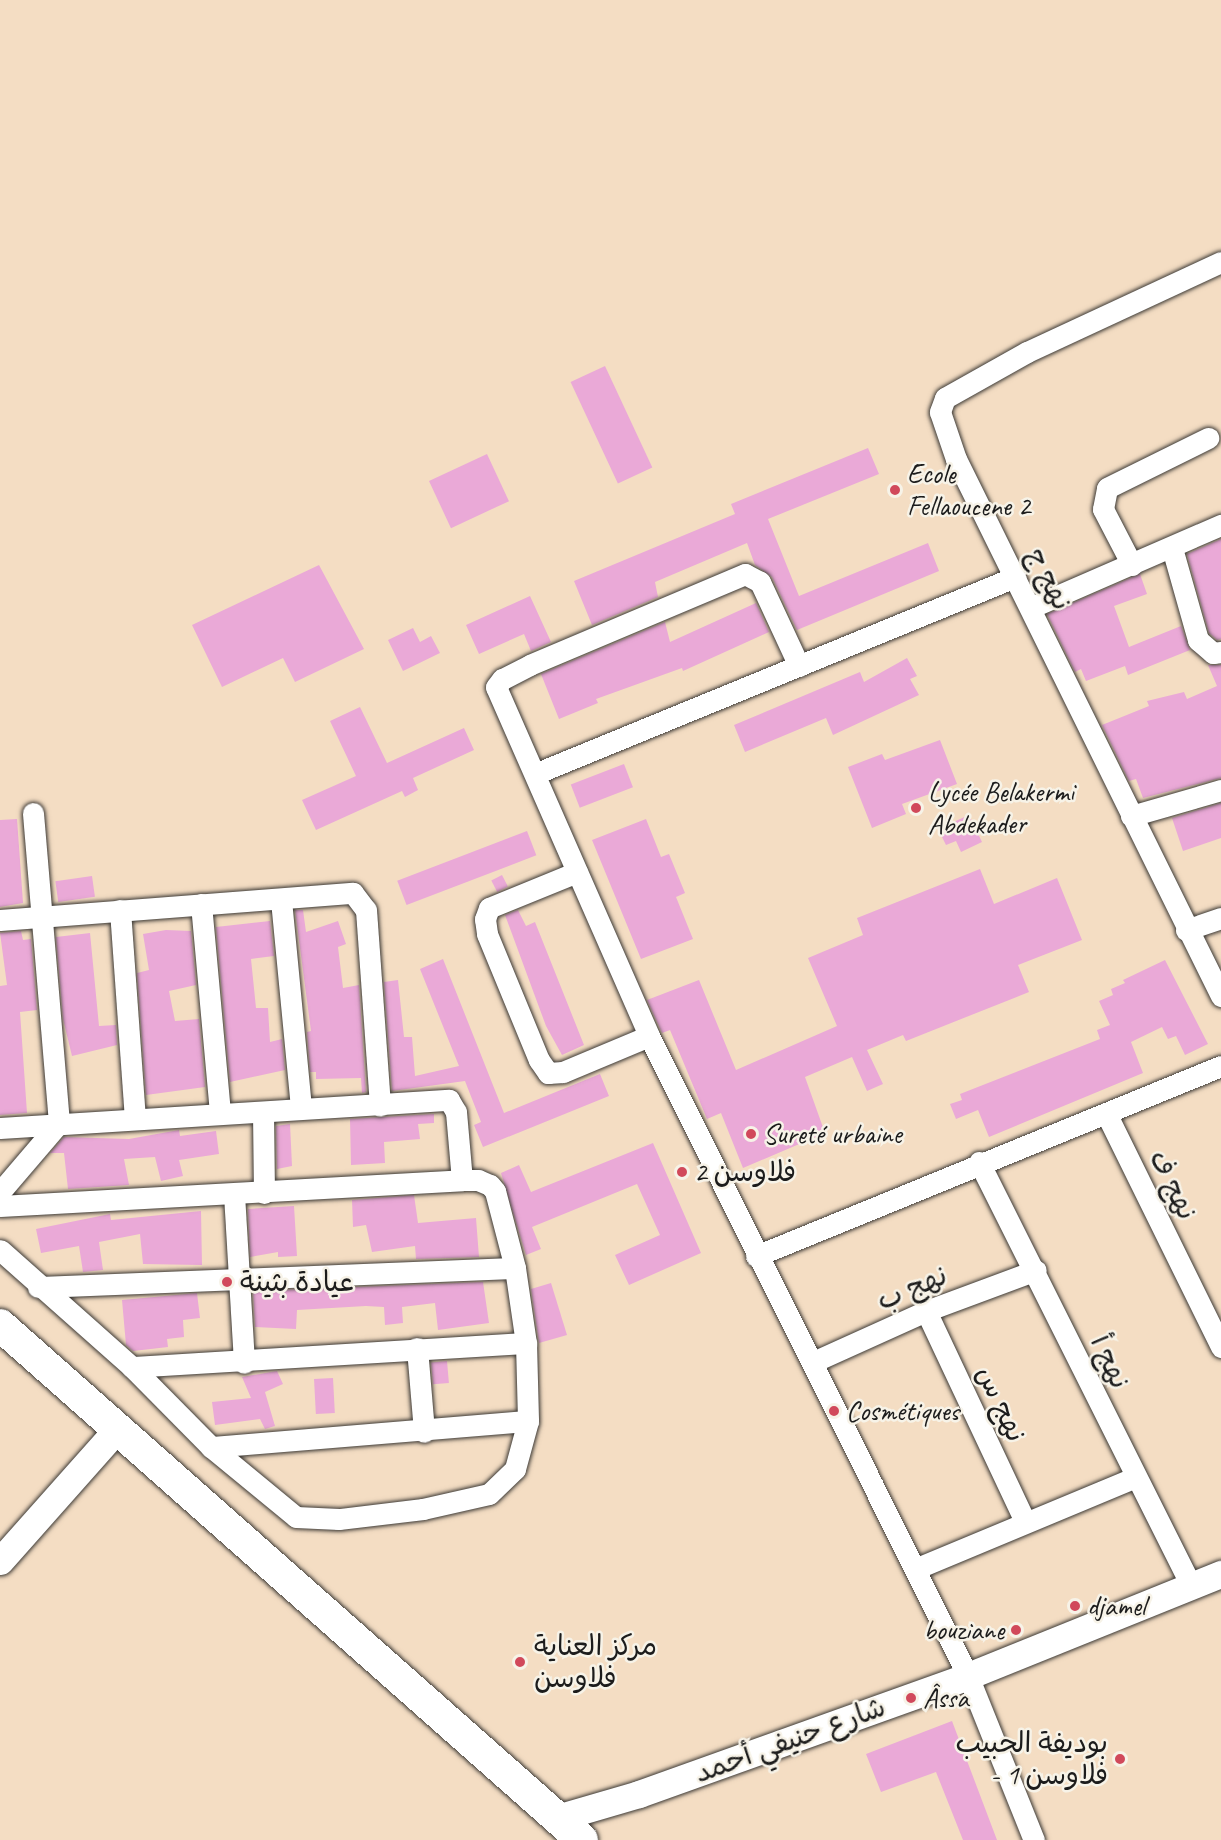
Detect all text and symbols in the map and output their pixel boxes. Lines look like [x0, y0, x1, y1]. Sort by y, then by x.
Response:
place label: Ecole Fellaoucene 2 [907, 457, 1030, 523]
marker: Ecole Fellaoucene 2 [888, 483, 902, 497]
street label: نهج ج [1019, 542, 1079, 616]
place label: Lycée Belakermi Abdekader [928, 775, 1074, 841]
marker: Lycée Belakermi Abdekader [909, 801, 923, 815]
place label: Sureté urbaine [763, 1117, 902, 1151]
marker: Sureté urbaine [744, 1127, 758, 1141]
street label: نهج ف [1142, 1145, 1204, 1225]
place label: فلاوسن 2 [694, 1155, 796, 1189]
marker: فلاوسن 2 [675, 1165, 689, 1179]
street label: نهج ب [872, 1258, 952, 1318]
place label: عيادة بثينة [240, 1265, 354, 1299]
marker: عيادة بثينة [218, 1273, 236, 1291]
street label: نهج أ [1083, 1330, 1137, 1394]
street label: نهج س [969, 1361, 1033, 1447]
place label: Cosmétiques [846, 1394, 959, 1428]
marker: Cosmétiques [827, 1404, 841, 1418]
place label: djamel [1087, 1589, 1145, 1623]
marker: djamel [1068, 1599, 1082, 1613]
place label: bouziane [924, 1613, 1004, 1647]
marker: bouziane [1009, 1623, 1023, 1637]
place label: مركز العناية فلاوسن [534, 1629, 657, 1695]
marker: مركز العناية فلاوسن [511, 1653, 529, 1671]
place label: Âssa [923, 1681, 968, 1715]
street label: شارع حنيفي أحمد [690, 1690, 890, 1790]
marker: Âssa [904, 1691, 918, 1705]
place label: بوديفة الحبيب - فلاوسن 1 [955, 1726, 1108, 1792]
marker: بوديفة الحبيب - فلاوسن 1 [1113, 1752, 1127, 1766]

